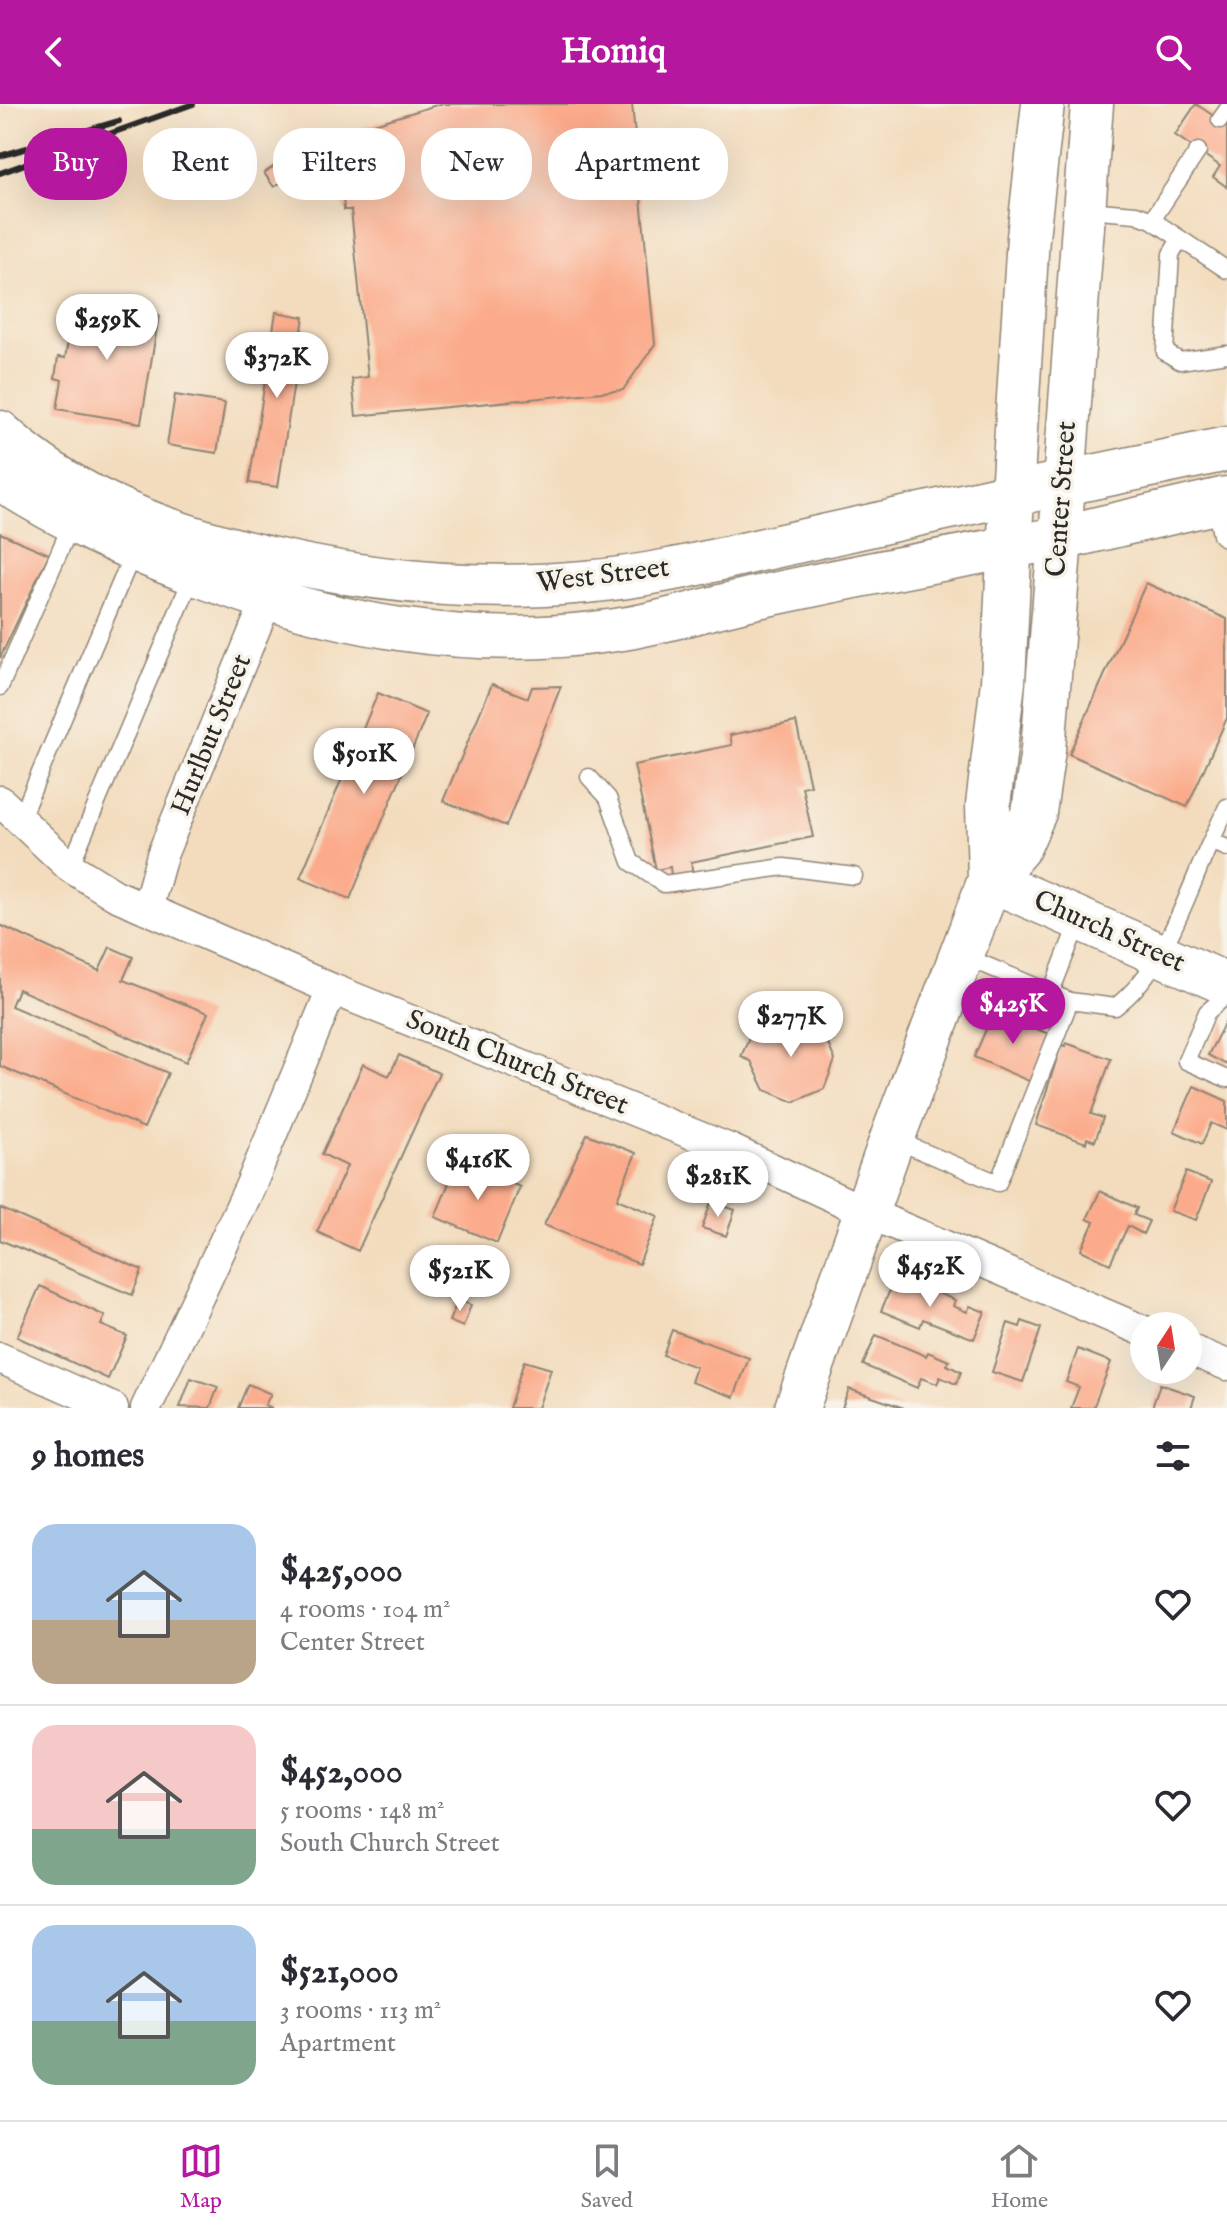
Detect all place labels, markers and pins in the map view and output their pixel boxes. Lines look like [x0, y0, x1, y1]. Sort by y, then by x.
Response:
pin: $259K [51, 294, 163, 362]
pin: $372K [221, 332, 333, 400]
pin: $501K [308, 728, 420, 796]
pin: $425K [957, 978, 1069, 1046]
pin: $277K [735, 991, 847, 1059]
pin: $416K [422, 1134, 534, 1202]
pin: $281K [662, 1151, 774, 1219]
pin: $452K [874, 1241, 986, 1309]
pin: $521K [404, 1245, 516, 1313]

